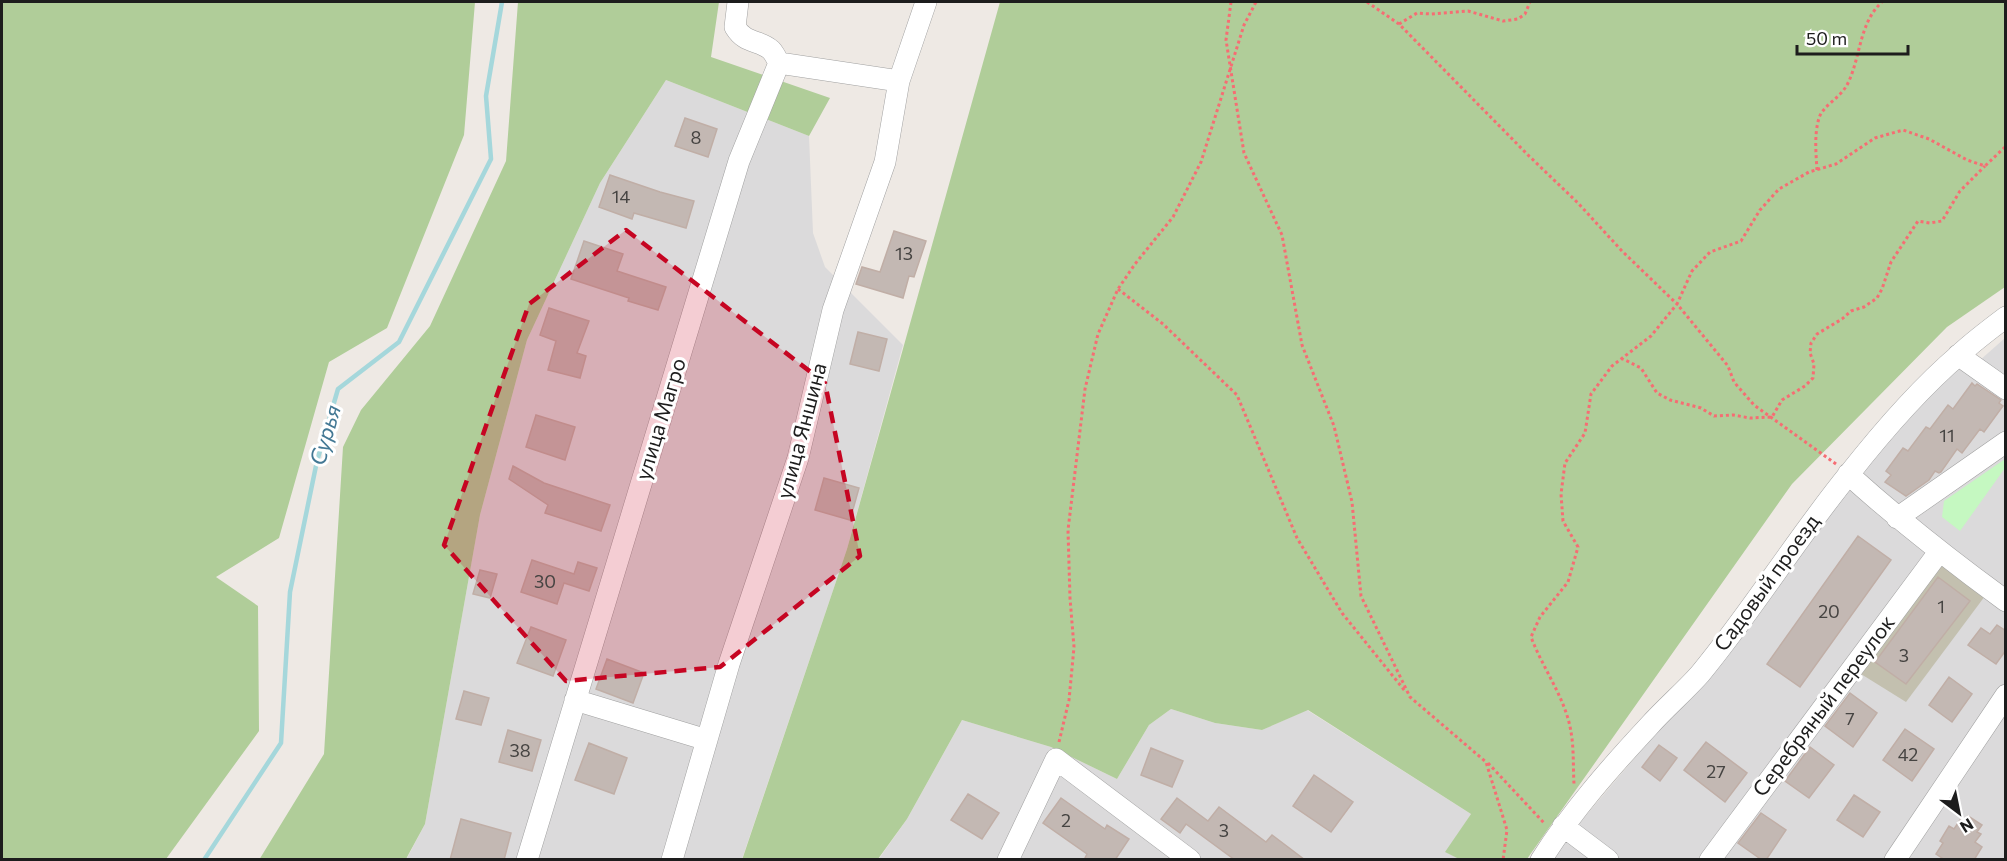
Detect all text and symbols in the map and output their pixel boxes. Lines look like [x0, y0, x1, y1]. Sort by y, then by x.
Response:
scale bar [1797, 18, 1908, 56]
text: 50 m [1806, 27, 1847, 49]
house number: 8 [691, 126, 702, 148]
house number: 14 [612, 185, 630, 207]
house number: 13 [895, 242, 913, 264]
street label: улица Магро [629, 355, 690, 483]
street label: улица Яншина [770, 360, 831, 501]
water label: Сурья [303, 401, 346, 468]
house number: 11 [1939, 424, 1955, 446]
street label: Садовый проезд [1708, 509, 1824, 655]
house number: 30 [534, 570, 556, 592]
house number: 1 [1937, 595, 1945, 617]
house number: 20 [1818, 600, 1840, 622]
street label: Серебряный переулок [1747, 610, 1899, 801]
house number: 3 [1899, 644, 1909, 666]
house number: 7 [1845, 707, 1855, 729]
house number: 38 [509, 739, 531, 761]
house number: 42 [1898, 743, 1918, 765]
house number: 27 [1706, 760, 1726, 782]
north arrow [1929, 783, 1989, 843]
house number: 2 [1061, 809, 1071, 831]
text: N [1957, 815, 1977, 837]
house number: 3 [1219, 819, 1229, 841]

